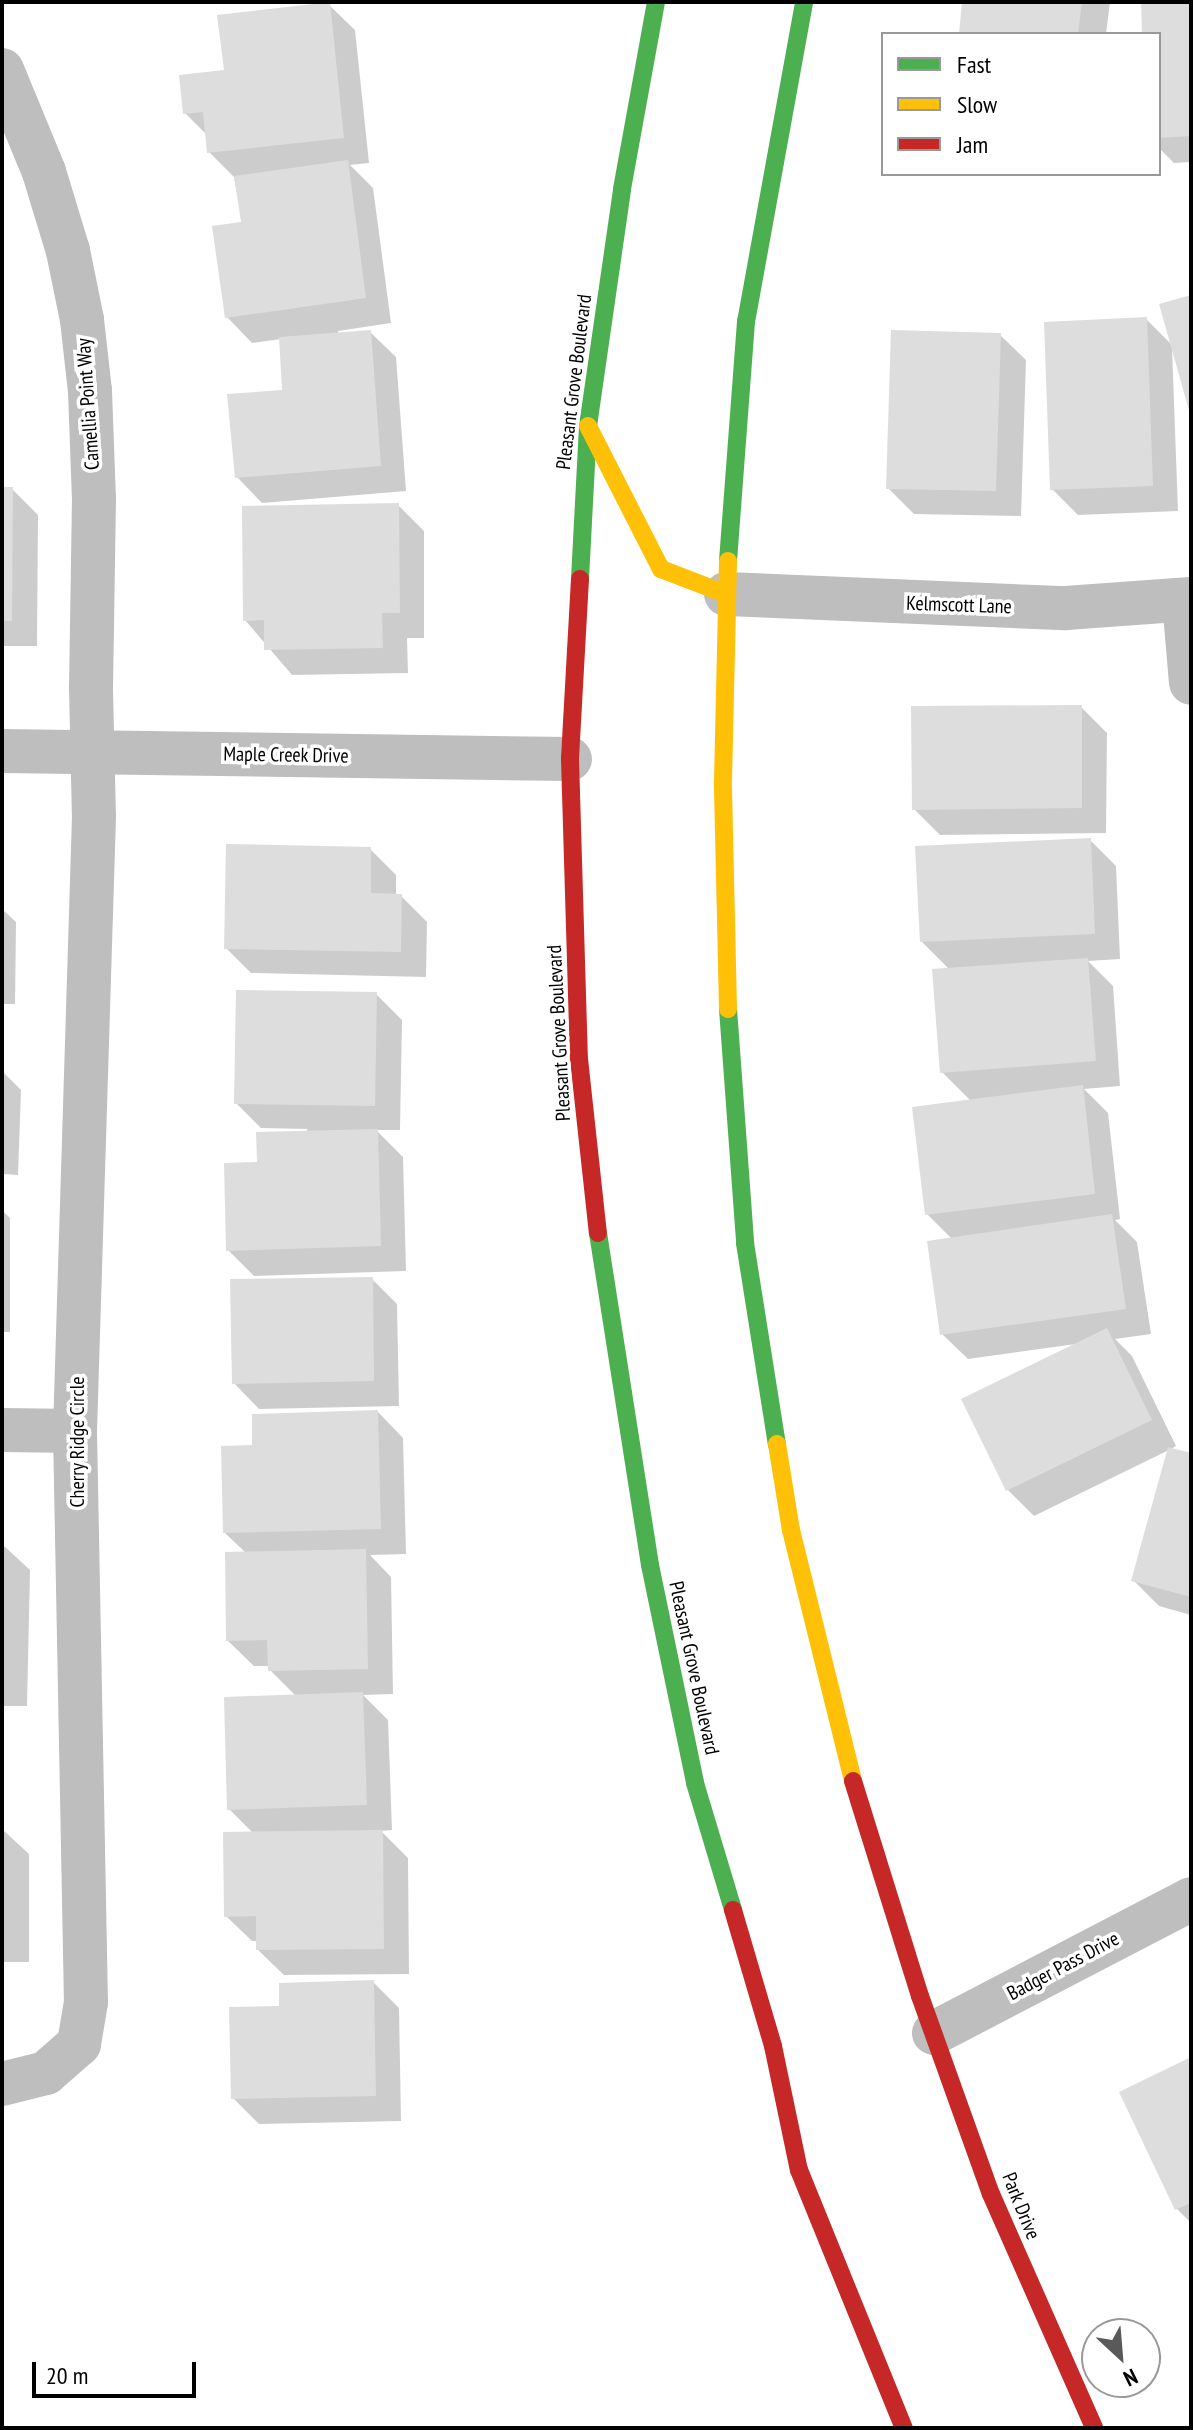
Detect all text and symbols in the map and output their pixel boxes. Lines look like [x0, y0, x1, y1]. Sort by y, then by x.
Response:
legend [881, 32, 1161, 176]
text: Fast [957, 49, 991, 80]
text: Slow [957, 89, 997, 120]
text: Jam [957, 129, 988, 160]
street label: Pleasant Grove Boulevard [551, 293, 597, 471]
street label: Camellia Point Way [71, 337, 105, 471]
street label: Kelmscott Lane [906, 591, 1012, 619]
street label: Maple Creek Drive [223, 742, 349, 768]
street label: Pleasant Grove Boulevard [542, 944, 576, 1122]
street label: Cherry Ridge Circle [65, 1376, 89, 1508]
street label: Pleasant Grove Boulevard [664, 1579, 724, 1757]
street label: Badger Pass Drive [1003, 1926, 1123, 2006]
street label: Park Drive [997, 2169, 1045, 2243]
north arrow [1081, 2318, 1161, 2398]
scale bar [36, 2346, 200, 2396]
text: 20 m [46, 2360, 88, 2391]
text: N [1119, 2363, 1142, 2393]

